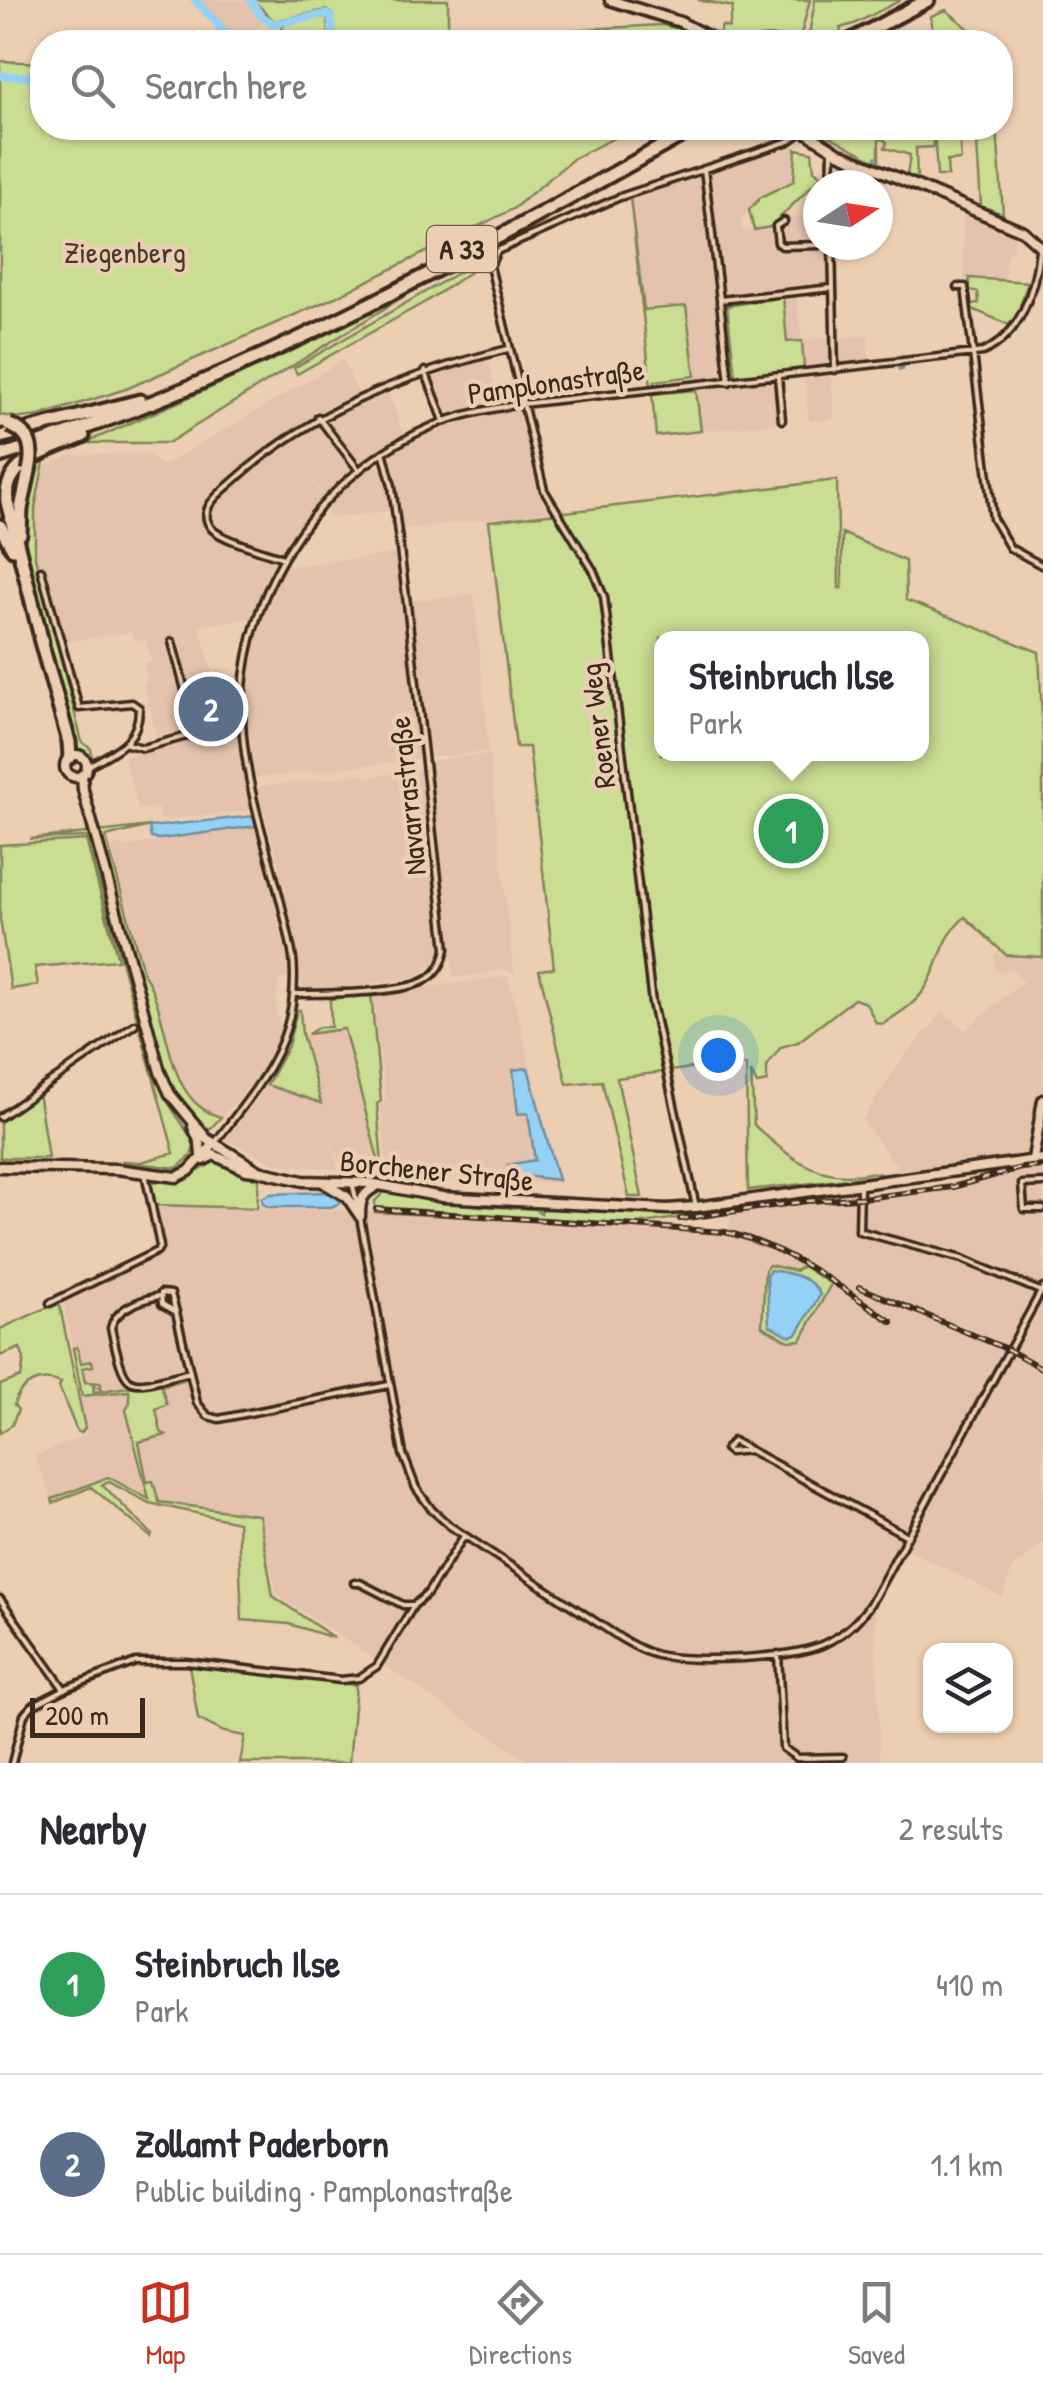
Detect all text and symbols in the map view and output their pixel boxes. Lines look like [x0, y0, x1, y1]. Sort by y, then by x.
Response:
search box [30, 30, 1013, 140]
icon: search [65, 58, 120, 113]
text: Search here [145, 59, 307, 111]
north arrow [803, 170, 893, 260]
road number: A 33 [427, 226, 497, 272]
park label: Ziegenberg [64, 232, 186, 272]
street label: Pamplonastraße [465, 349, 647, 413]
popup [654, 631, 929, 761]
text: Steinbruch Ilse [689, 649, 894, 701]
street label: Roener Weg [570, 661, 624, 791]
pin: 2 [178, 672, 244, 746]
text: Park [689, 701, 743, 744]
street label: Navarrastraße [379, 715, 435, 877]
pin: 1 [758, 794, 824, 868]
your location [693, 1030, 744, 1081]
street label: Borchener Straße [338, 1140, 536, 1200]
map controls [923, 1643, 1013, 1733]
button: layers [923, 1643, 1013, 1733]
scale bar [30, 1693, 145, 1738]
text: 200 m [45, 1696, 109, 1734]
text: Nearby [40, 1800, 147, 1857]
text: 2 results [899, 1807, 1003, 1850]
text: Steinbruch Ilse [135, 1937, 340, 1989]
text: 1 [67, 1963, 78, 2006]
text: 410 m [936, 1963, 1003, 2006]
text: Park [135, 1989, 189, 2032]
text: Zollamt Paderborn [135, 2117, 389, 2169]
text: 2 [65, 2143, 80, 2186]
text: 1.1 km [931, 2143, 1003, 2186]
text: Public building · Pamplonastraße [135, 2169, 513, 2212]
tab: Map [138, 2275, 193, 2373]
tab: Directions [469, 2275, 572, 2373]
tab: Saved [848, 2275, 905, 2373]

